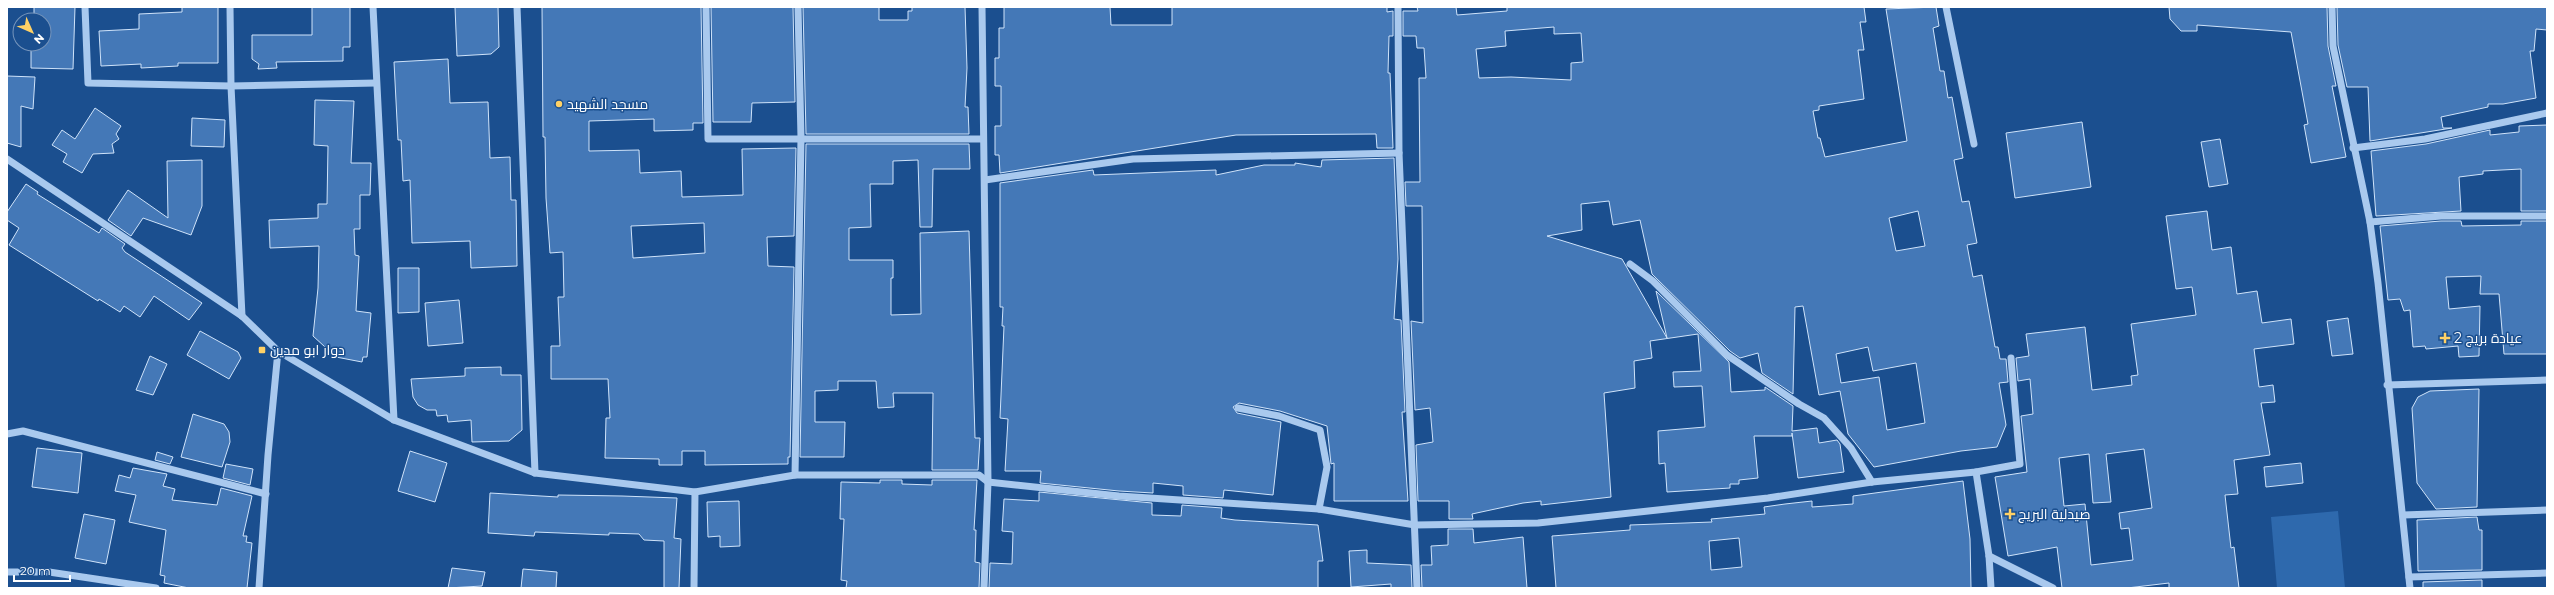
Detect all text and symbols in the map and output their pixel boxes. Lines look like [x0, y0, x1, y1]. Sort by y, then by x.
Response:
north arrow [12, 12, 52, 52]
text: N [31, 31, 47, 47]
place label: مسجد الشهيد [567, 95, 648, 113]
marker: مسجد الشهيد [554, 99, 564, 109]
place label: عيادة بريج 2 [2454, 329, 2522, 347]
marker: عيادة بريج 2 [2439, 332, 2451, 344]
place label: دوار ابو مدين [270, 341, 345, 359]
marker: دوار ابو مدين [257, 345, 267, 355]
place label: صيدلية البريج [2018, 505, 2090, 523]
marker: صيدلية البريج [2005, 509, 2015, 519]
scale bar [14, 557, 70, 583]
text: 20 m [20, 563, 51, 578]

